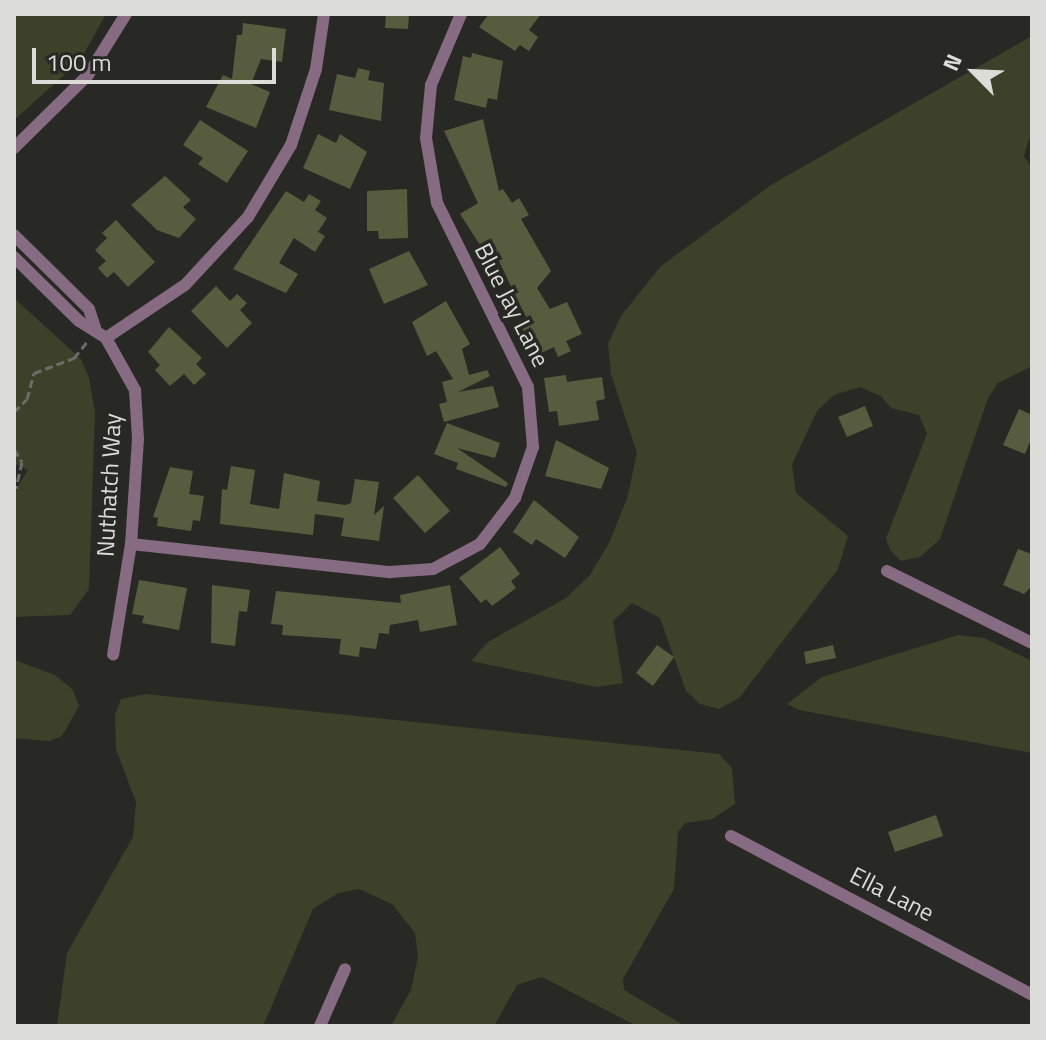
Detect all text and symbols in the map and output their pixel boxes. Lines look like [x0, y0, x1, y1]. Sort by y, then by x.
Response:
scale bar [36, 32, 280, 82]
north arrow [934, 32, 1014, 112]
text: 100 m [46, 44, 112, 80]
text: N [933, 48, 971, 76]
street label: Blue Jay Lane [469, 238, 555, 372]
street label: Nuthatch Way [91, 412, 127, 558]
street label: Ella Lane [845, 861, 939, 927]

